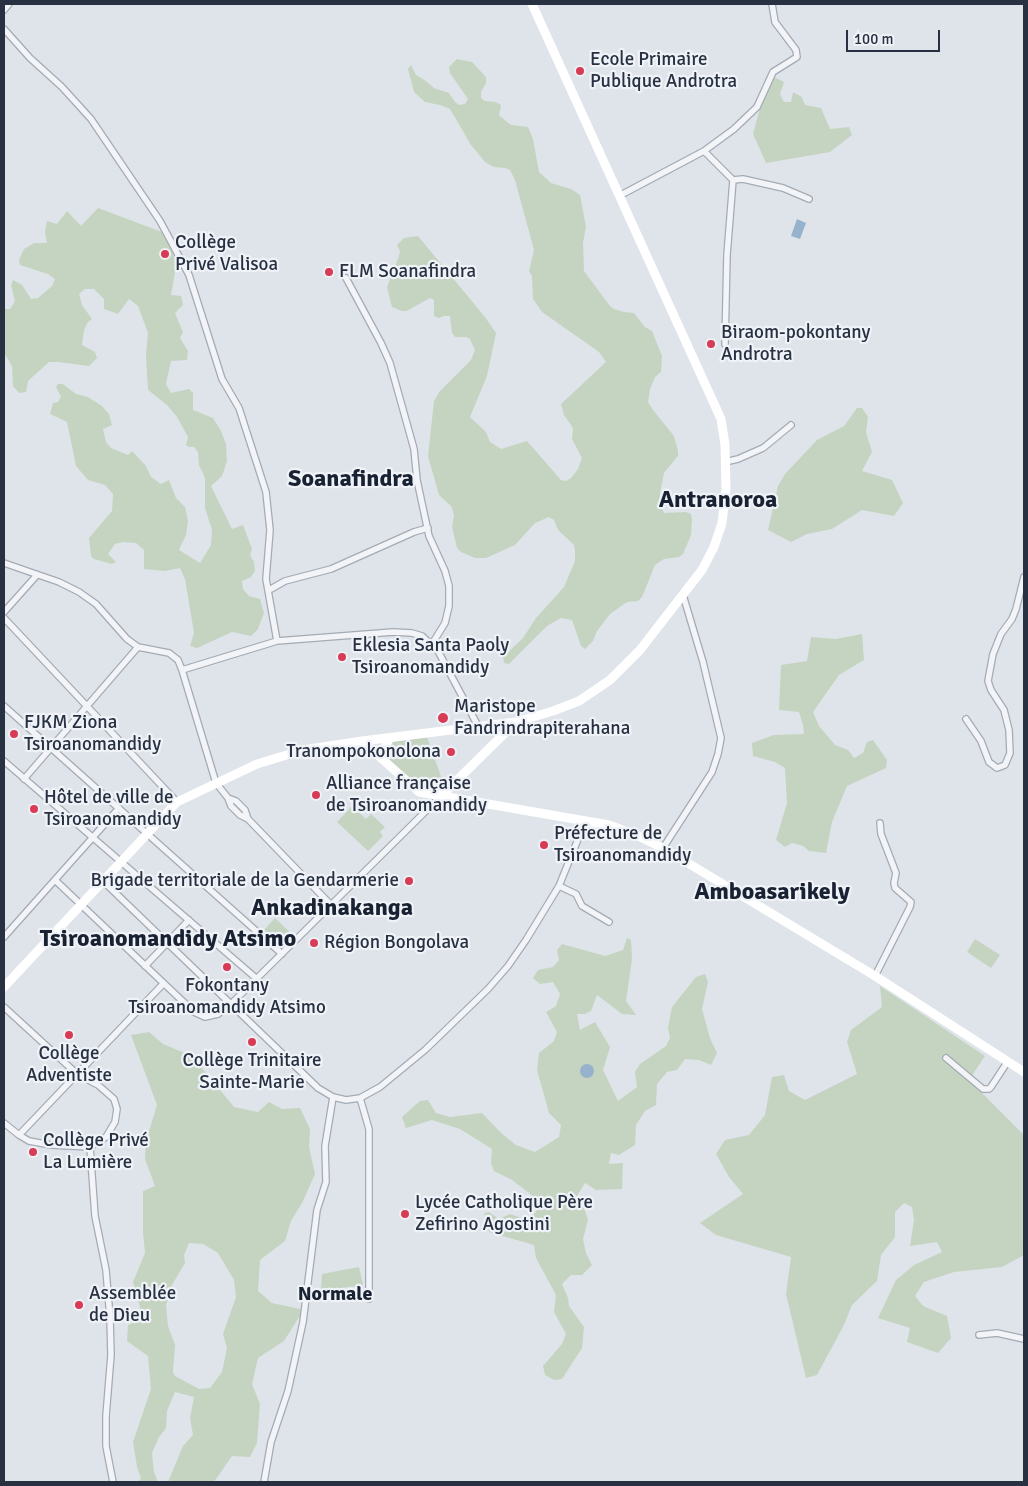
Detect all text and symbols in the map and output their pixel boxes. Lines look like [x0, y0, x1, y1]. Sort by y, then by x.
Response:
scale bar [848, 20, 942, 52]
text: 100 m [854, 30, 894, 48]
place label: Ecole Primaire Publique Androtra [590, 49, 737, 93]
marker: Ecole Primaire Publique Androtra [574, 65, 586, 77]
place label: Collège Privé Valisoa [175, 232, 278, 276]
marker: Collège Privé Valisoa [159, 248, 171, 260]
place label: FLM Soanafindra [339, 261, 476, 283]
marker: FLM Soanafindra [323, 266, 335, 278]
place label: Biraom-pokontany Androtra [721, 322, 870, 366]
marker: Biraom-pokontany Androtra [705, 338, 717, 350]
district label: Soanafindra [288, 466, 414, 494]
district label: Antranoroa [659, 487, 777, 515]
place label: Eklesia Santa Paoly Tsiroanomandidy [352, 635, 509, 679]
marker: Eklesia Santa Paoly Tsiroanomandidy [336, 651, 348, 663]
place label: Maristope Fandrindrapiterahana [454, 696, 630, 740]
marker: Maristope Fandrindrapiterahana [436, 711, 450, 725]
place label: FJKM Ziona Tsiroanomandidy [24, 712, 161, 756]
marker: FJKM Ziona Tsiroanomandidy [8, 728, 20, 740]
place label: Tranompokonolona [286, 741, 441, 763]
marker: Tranompokonolona [445, 746, 457, 758]
place label: Alliance française de Tsiroanomandidy [326, 773, 487, 817]
place label: Hôtel de ville de Tsiroanomandidy [44, 787, 181, 831]
marker: Alliance française de Tsiroanomandidy [310, 789, 322, 801]
marker: Hôtel de ville de Tsiroanomandidy [28, 803, 40, 815]
place label: Préfecture de Tsiroanomandidy [554, 823, 691, 867]
marker: Préfecture de Tsiroanomandidy [538, 839, 550, 851]
place label: Brigade territoriale de la Gendarmerie [90, 870, 399, 892]
marker: Brigade territoriale de la Gendarmerie [403, 875, 415, 887]
district label: Amboasarikely [694, 879, 850, 907]
district label: Ankadinakanga [251, 895, 413, 923]
district label: Tsiroanomandidy Atsimo [40, 926, 296, 954]
place label: Région Bongolava [324, 932, 469, 954]
marker: Région Bongolava [308, 937, 320, 949]
marker: Fokontany Tsiroanomandidy Atsimo [221, 961, 233, 973]
place label: Fokontany Tsiroanomandidy Atsimo [128, 975, 326, 1019]
marker: Collège Adventiste [63, 1029, 75, 1041]
marker: Collège Trinitaire Sainte-Marie [246, 1036, 258, 1048]
place label: Collège Adventiste [26, 1043, 112, 1087]
place label: Collège Trinitaire Sainte-Marie [182, 1050, 322, 1094]
place label: Collège Privé La Lumière [43, 1130, 149, 1174]
marker: Collège Privé La Lumière [27, 1146, 39, 1158]
place label: Lycée Catholique Père Zefirino Agostini [415, 1192, 593, 1236]
marker: Lycée Catholique Père Zefirino Agostini [399, 1208, 411, 1220]
place label: Assemblée de Dieu [89, 1283, 176, 1327]
district label: Normale [298, 1283, 372, 1307]
marker: Assemblée de Dieu [73, 1299, 85, 1311]

